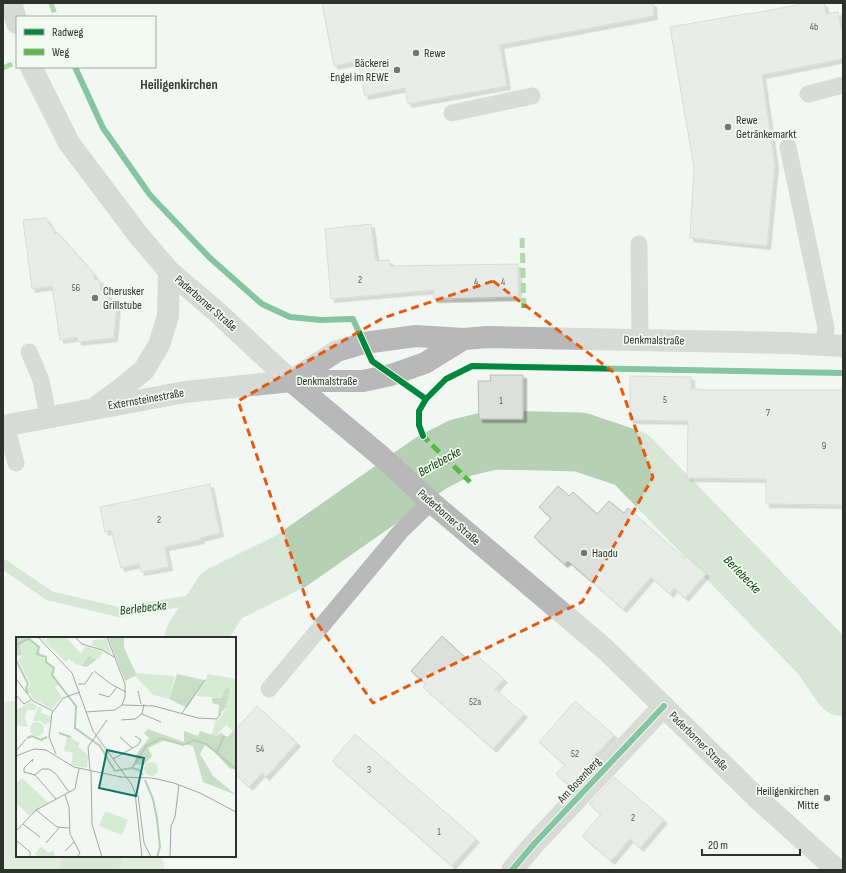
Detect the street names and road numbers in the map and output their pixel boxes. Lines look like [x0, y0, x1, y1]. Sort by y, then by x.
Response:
street label: Paderborner Straße [171, 272, 240, 335]
street label: Denkmalstraße [624, 332, 685, 349]
street label: Denkmalstraße [297, 374, 358, 389]
street label: Externsteinestraße [107, 385, 185, 414]
street label: Paderborner Straße [414, 486, 483, 549]
street label: Paderborner Straße [666, 708, 732, 774]
street label: Am Bosenberg [554, 754, 605, 807]

